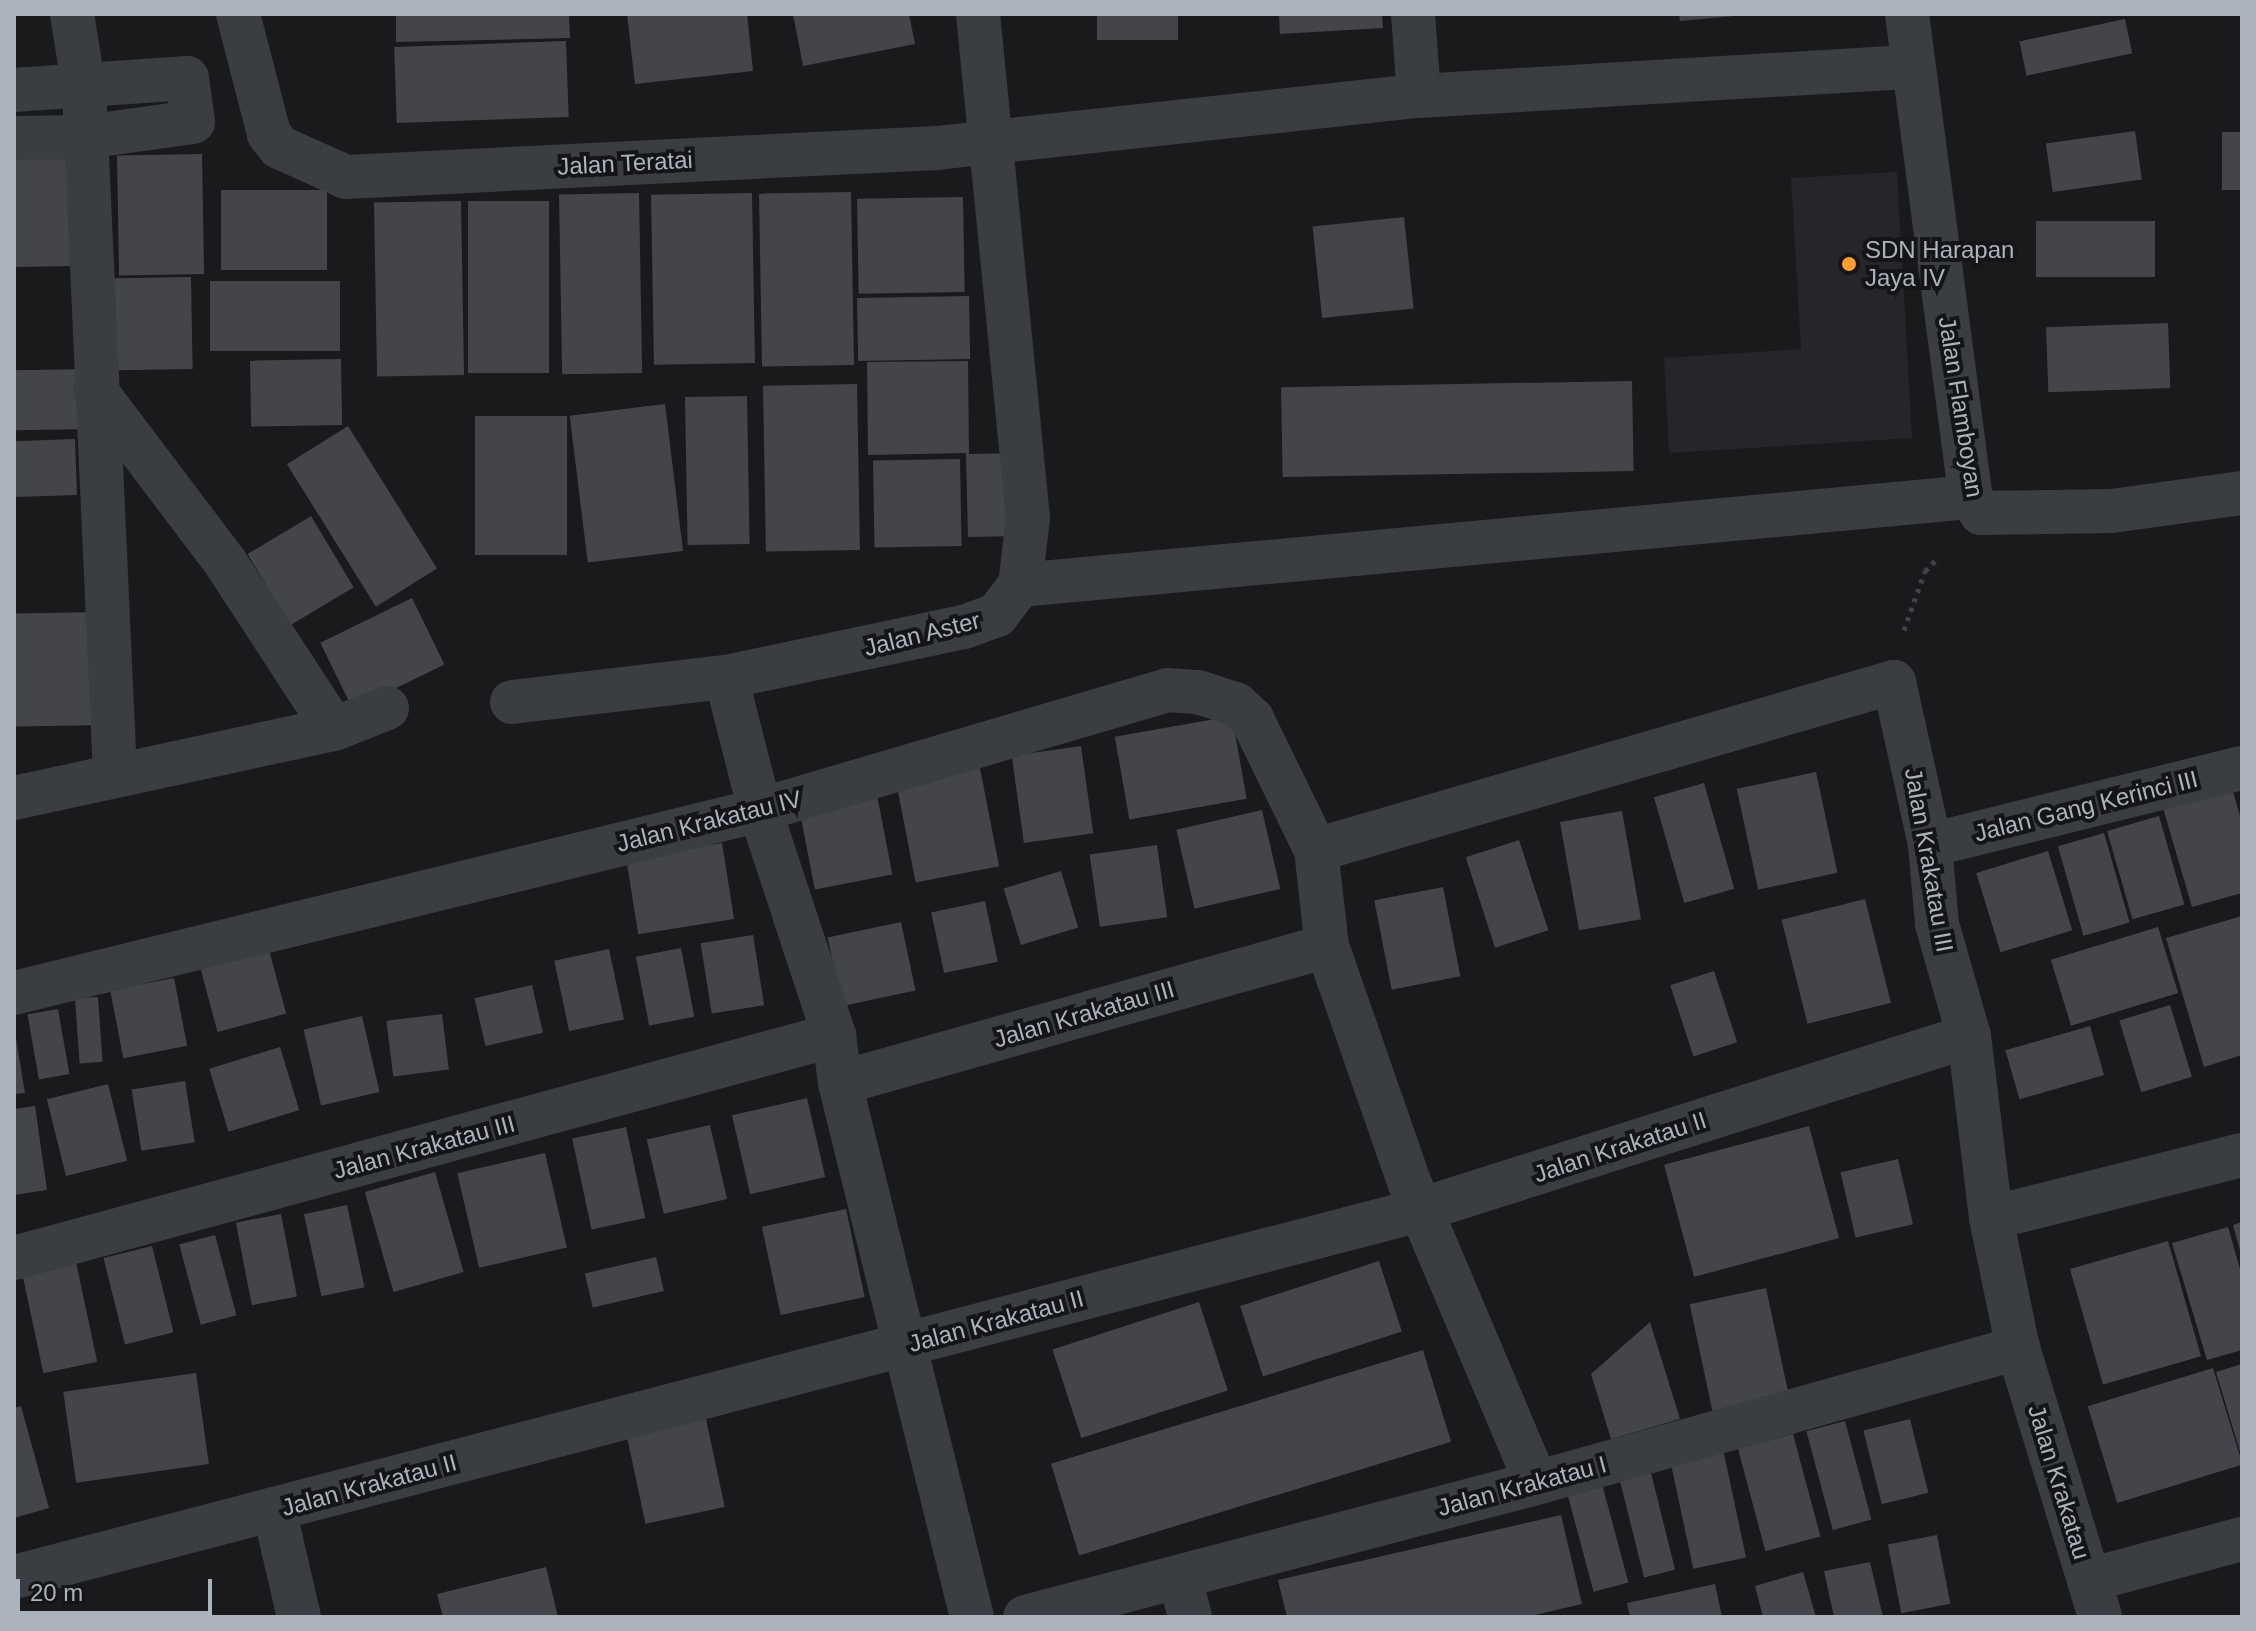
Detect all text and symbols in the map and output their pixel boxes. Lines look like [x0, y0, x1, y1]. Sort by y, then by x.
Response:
street label: Jalan Teratai [556, 145, 694, 181]
place label: SDN Harapan Jaya IV [1865, 236, 2014, 292]
marker: SDN Harapan Jaya IV [1840, 255, 1858, 273]
street label: Jalan Flamboyan [1932, 314, 1990, 500]
street label: Jalan Aster [860, 606, 984, 662]
street label: Jalan Gang Kerinci III [1971, 764, 2201, 848]
street label: Jalan Krakatau III [1899, 766, 1959, 954]
street label: Jalan Krakatau IV [614, 784, 804, 858]
street label: Jalan Krakatau III [990, 974, 1178, 1054]
street label: Jalan Krakatau II [1530, 1105, 1710, 1189]
street label: Jalan Krakatau III [330, 1109, 518, 1185]
street label: Jalan Krakatau II [905, 1284, 1087, 1358]
street label: Jalan Krakatau [2022, 1401, 2096, 1563]
street label: Jalan Krakatau II [278, 1448, 460, 1522]
street label: Jalan Krakatau I [1435, 1450, 1609, 1522]
scale bar [20, 1563, 216, 1613]
text: 20 m [30, 1579, 83, 1606]

